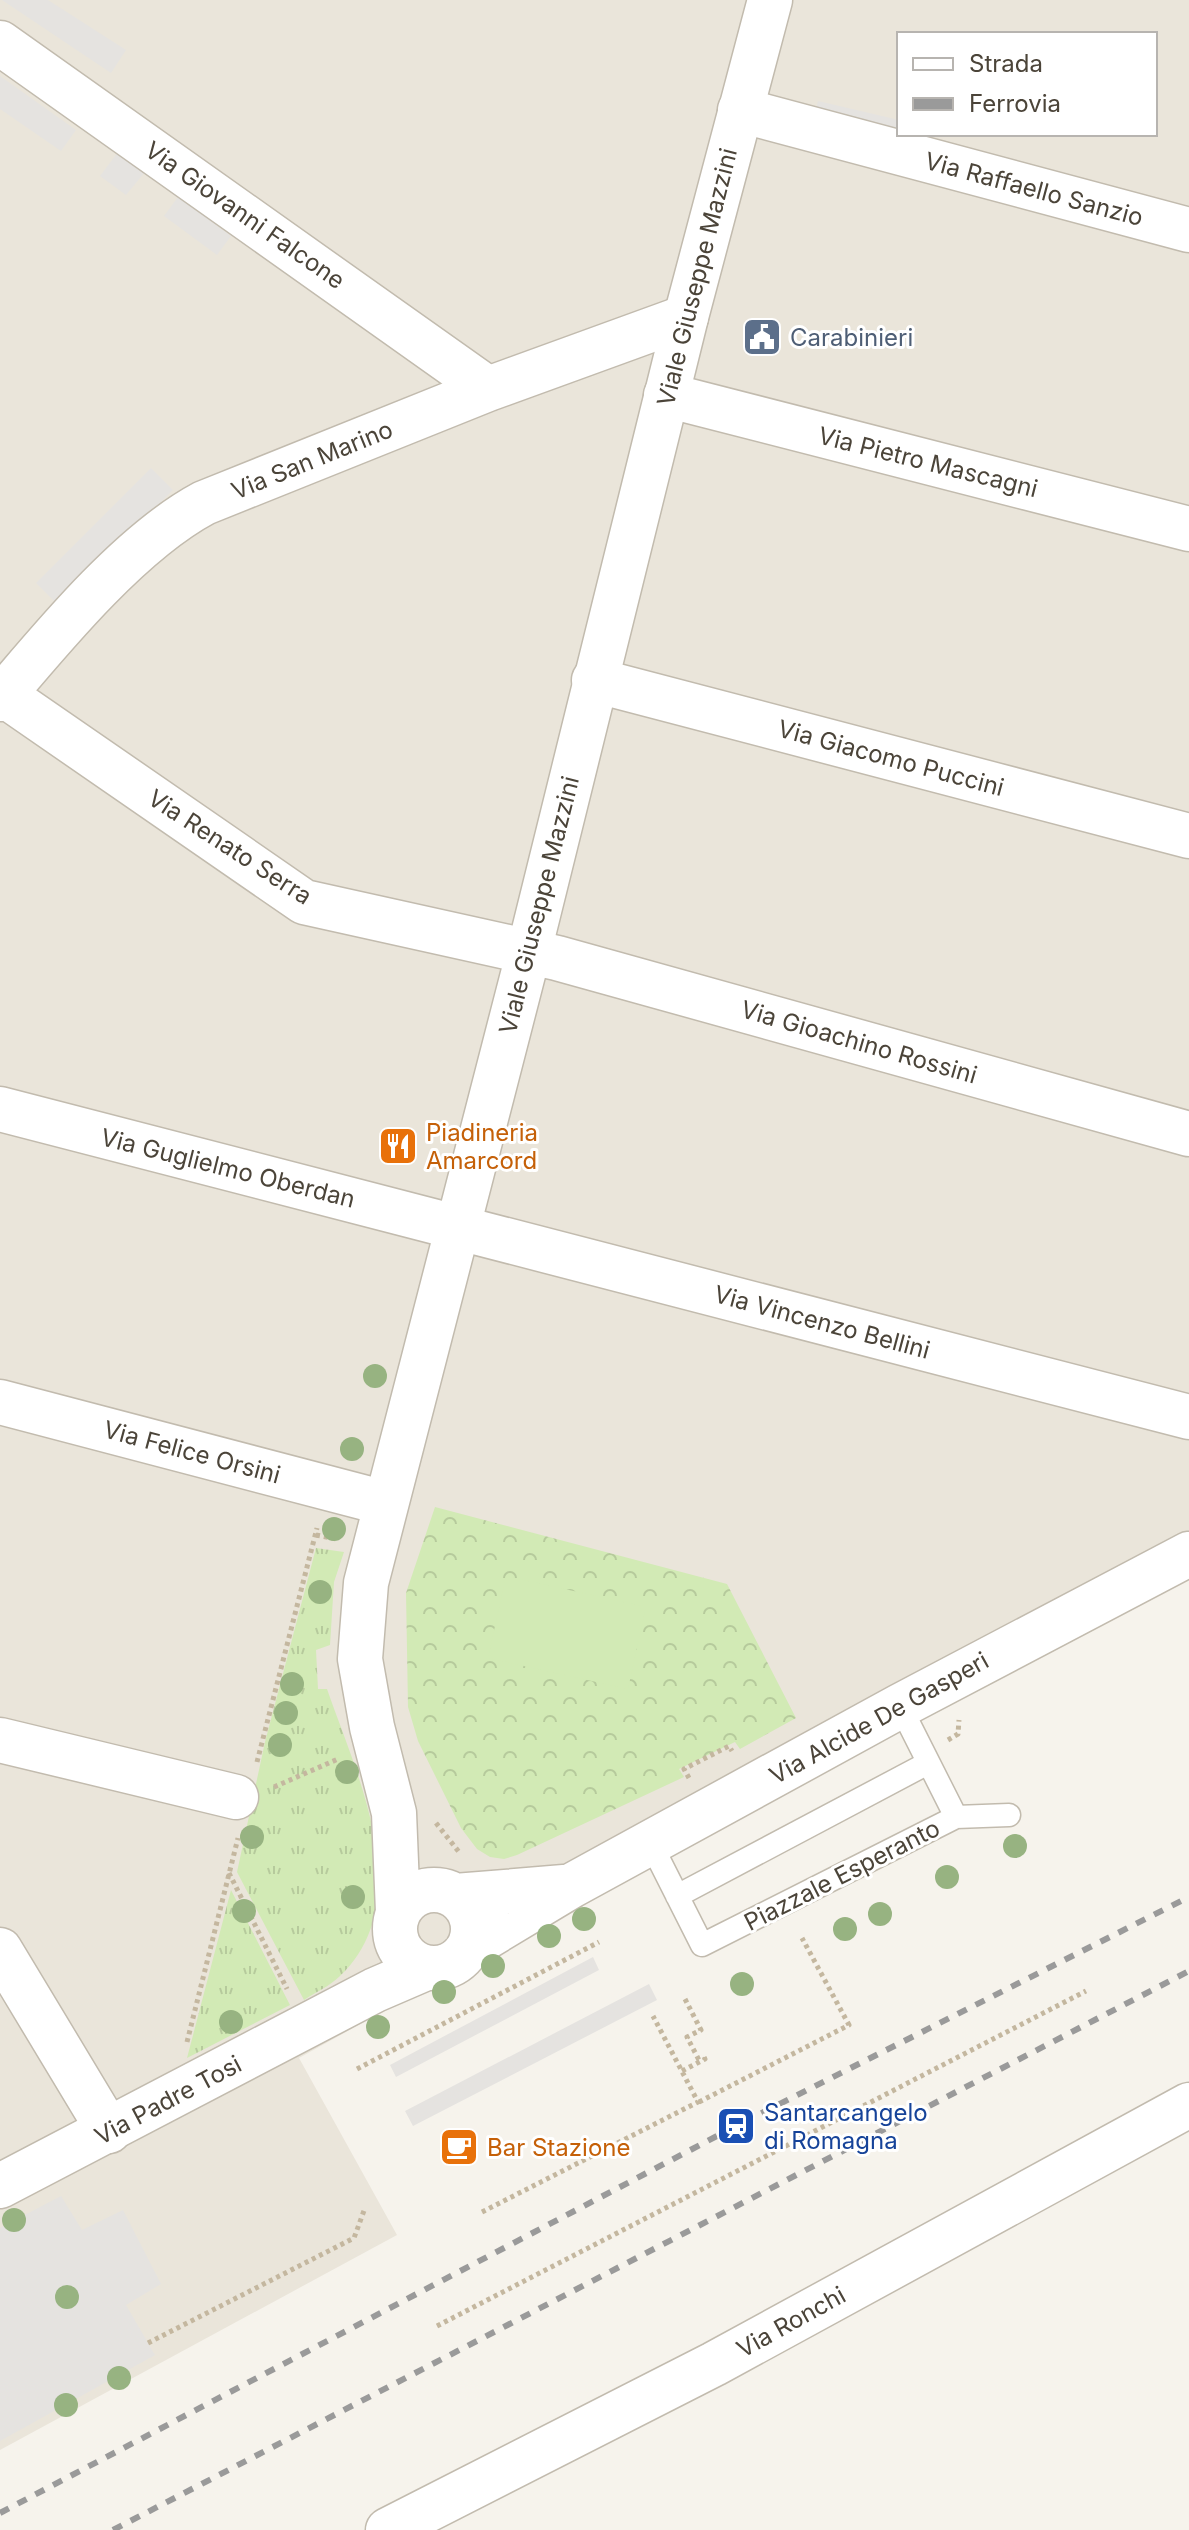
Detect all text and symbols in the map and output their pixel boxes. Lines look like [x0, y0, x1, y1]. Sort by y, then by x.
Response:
legend [897, 32, 1157, 136]
text: Strada [969, 49, 1043, 78]
text: Ferrovia [969, 89, 1061, 118]
street label: Via Giovanni Falcone [140, 135, 350, 295]
street label: Viale Giuseppe Mazzini [651, 145, 743, 409]
street label: Via Raffaello Sanzio [922, 146, 1146, 232]
public building icon: Carabinieri [741, 316, 783, 358]
place label: Carabinieri [790, 323, 913, 352]
street label: Via San Marino [227, 414, 397, 506]
street label: Via Pietro Mascagni [815, 421, 1041, 503]
street label: Via Giacomo Puccini [775, 714, 1007, 802]
street label: Viale Giuseppe Mazzini [493, 773, 585, 1037]
street label: Via Renato Serra [143, 783, 317, 911]
street label: Via Gioachino Rossini [738, 994, 980, 1090]
place label: Piadineria Amarcord [426, 1118, 538, 1175]
street label: Via Guglielmo Oberdan [98, 1122, 358, 1214]
restaurant icon: Piadineria Amarcord [377, 1125, 419, 1167]
street label: Via Vincenzo Bellini [711, 1279, 933, 1365]
street label: Via Felice Orsini [100, 1414, 284, 1490]
street label: Via Alcide De Gasperi [764, 1646, 994, 1790]
street label: Piazzale Esperanto [739, 1813, 945, 1937]
street label: Via Padre Tosi [90, 2049, 246, 2151]
place label: Santarcangelo di Romagna [764, 2098, 928, 2155]
station icon: Santarcangelo di Romagna [715, 2105, 757, 2147]
cafe icon: Bar Stazione [438, 2126, 480, 2168]
place label: Bar Stazione [487, 2133, 630, 2162]
street label: Via Ronchi [731, 2280, 851, 2364]

